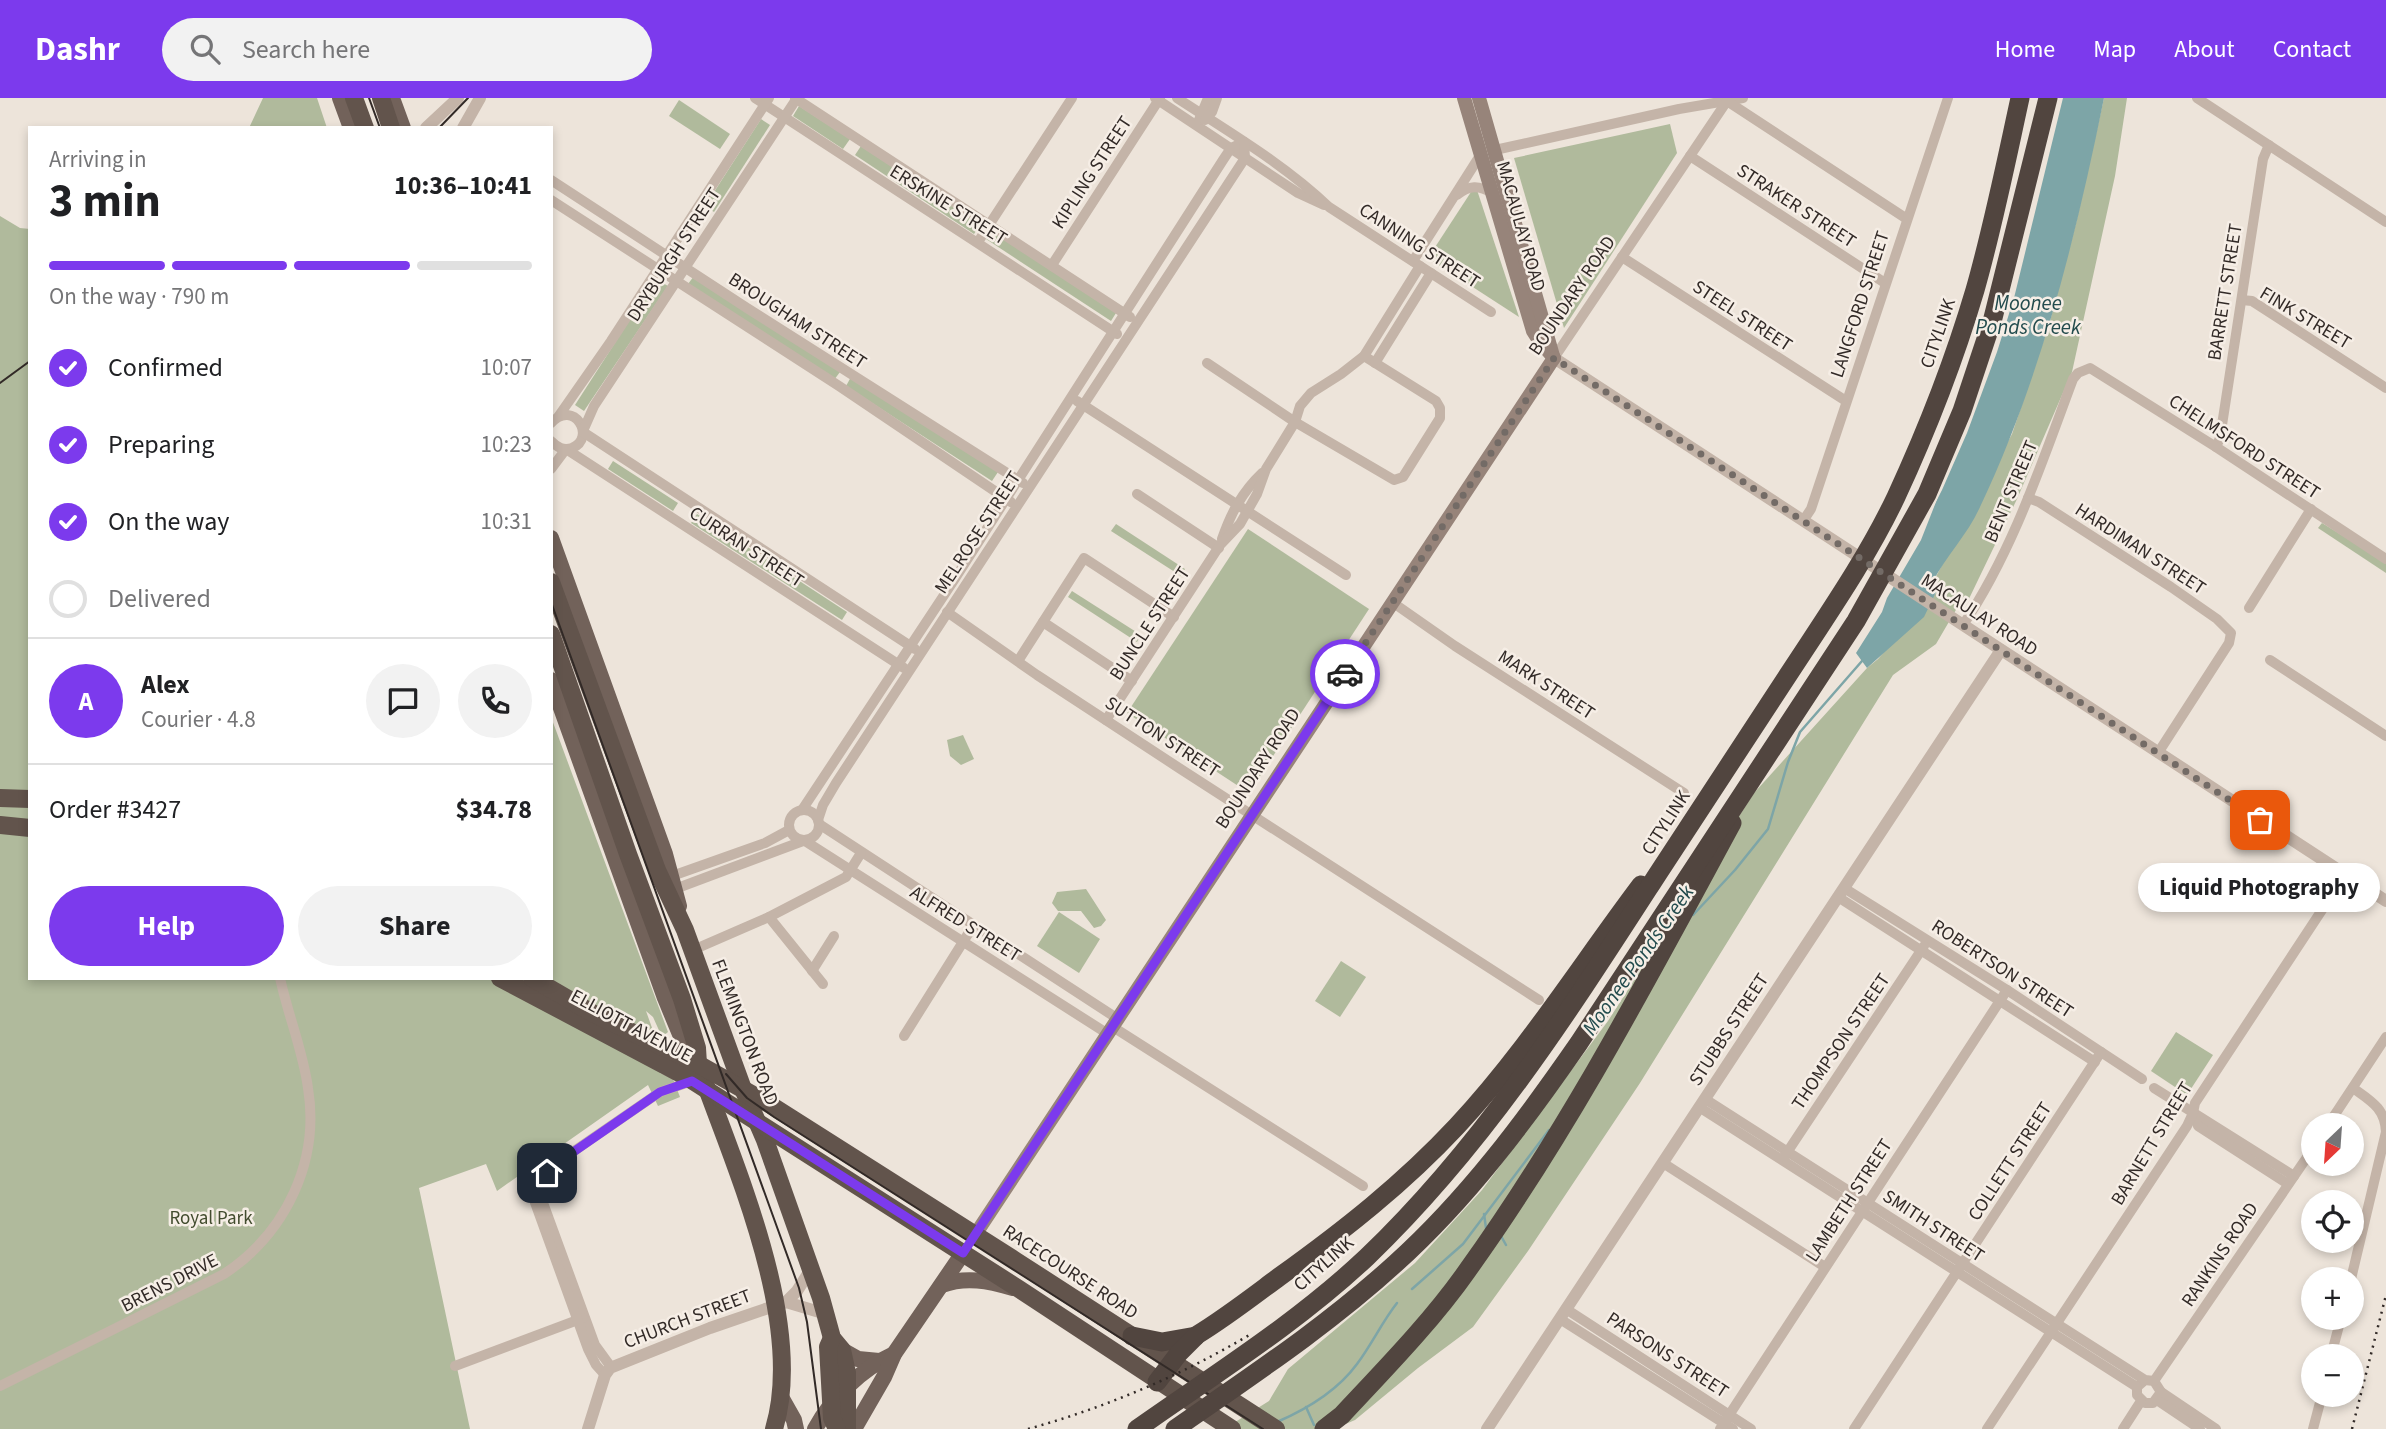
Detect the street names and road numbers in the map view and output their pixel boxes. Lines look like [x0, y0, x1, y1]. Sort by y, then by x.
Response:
street label: KIPLING STREET [1046, 111, 1139, 235]
street label: STRAKER STREET [1731, 157, 1861, 255]
street label: ERSKINE STREET [884, 158, 1012, 252]
street label: MACAULAY ROAD [1489, 158, 1552, 295]
street label: DRYBURGH STREET [621, 183, 728, 327]
street label: CANNING STREET [1353, 197, 1485, 296]
street label: BARRETT STREET [2201, 222, 2250, 363]
street label: LANGFORD STREET [1824, 228, 1897, 381]
street label: BOUNDARY ROAD [1522, 231, 1622, 361]
street label: BROUGHAM STREET [723, 266, 872, 376]
street label: STEEL STREET [1687, 274, 1797, 359]
street label: FINK STREET [2254, 280, 2356, 356]
street label: CITYLINK [1914, 295, 1963, 372]
street label: CHELMSFORD STREET [2163, 388, 2325, 506]
street label: BENT STREET [1978, 436, 2045, 547]
street label: MELROSE STREET [928, 466, 1028, 599]
street label: HARDIMAN STREET [2069, 497, 2211, 602]
street label: CURRAN STREET [684, 500, 809, 594]
street label: BUNCLE STREET [1103, 562, 1197, 686]
street label: MACAULAY ROAD [1915, 567, 2043, 663]
street label: MARK STREET [1492, 644, 1600, 727]
street label: SUTTON STREET [1099, 690, 1225, 785]
street label: BOUNDARY ROAD [1209, 703, 1307, 834]
street label: CITYLINK [1635, 785, 1697, 861]
street label: ALFRED STREET [905, 879, 1026, 969]
street label: ROBERTSON STREET [1926, 913, 2078, 1025]
street label: FLEMINGTON ROAD [704, 955, 785, 1110]
street label: STUBBS STREET [1683, 968, 1776, 1091]
street label: THOMPSON STREET [1785, 968, 1897, 1115]
street label: ELLIOTT AVENUE [566, 983, 697, 1070]
street label: BARNETT STREET [2105, 1077, 2200, 1211]
street label: COLLETT STREET [1962, 1097, 2059, 1226]
street label: LAMBETH STREET [1799, 1134, 1899, 1268]
street label: SMITH STREET [1877, 1183, 1989, 1269]
street label: RANKINS ROAD [2175, 1197, 2265, 1312]
street label: RACECOURSE ROAD [997, 1218, 1143, 1326]
street label: CITYLINK [1288, 1230, 1360, 1298]
street label: BRENS DRIVE [117, 1247, 223, 1319]
street label: CHURCH STREET [620, 1283, 755, 1356]
street label: PARSONS STREET [1601, 1306, 1734, 1405]

